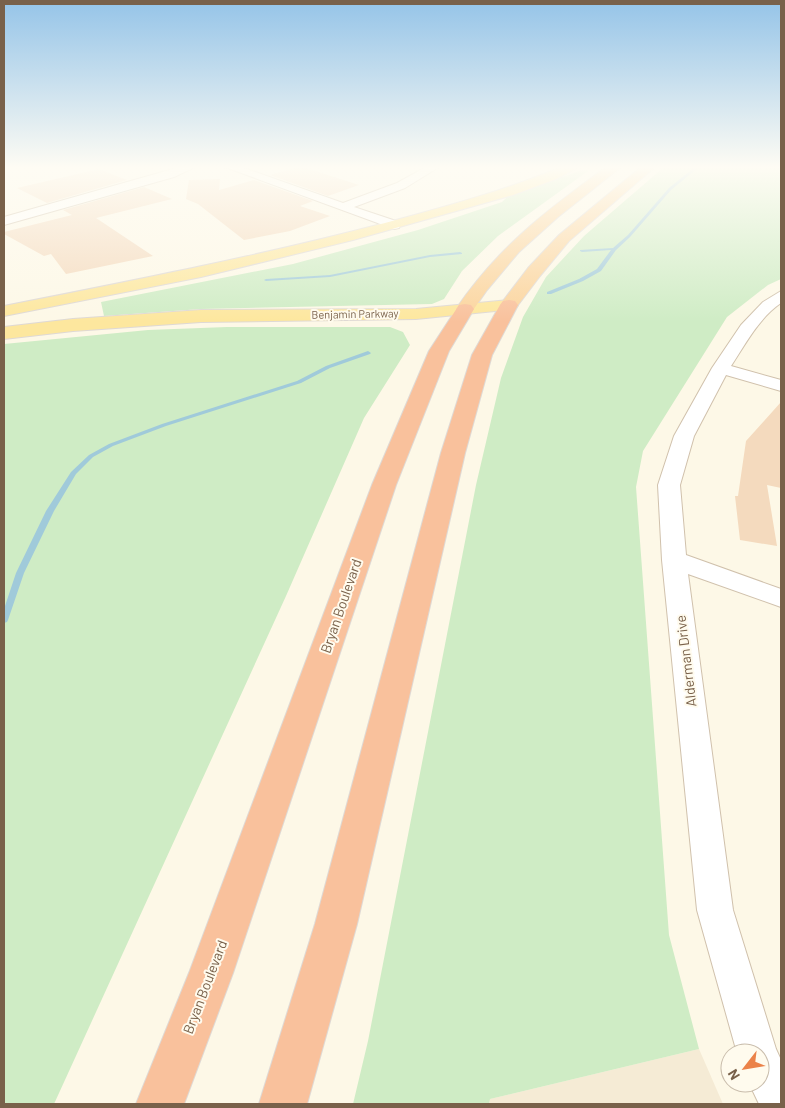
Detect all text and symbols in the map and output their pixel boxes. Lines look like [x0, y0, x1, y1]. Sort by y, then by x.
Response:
street label: Benjamin Parkway [311, 306, 399, 321]
street label: Bryan Boulevard [316, 556, 365, 655]
street label: Alderman Drive [671, 614, 700, 708]
street label: Bryan Boulevard [179, 938, 230, 1036]
north arrow [720, 1043, 770, 1093]
text: N [724, 1067, 743, 1083]

